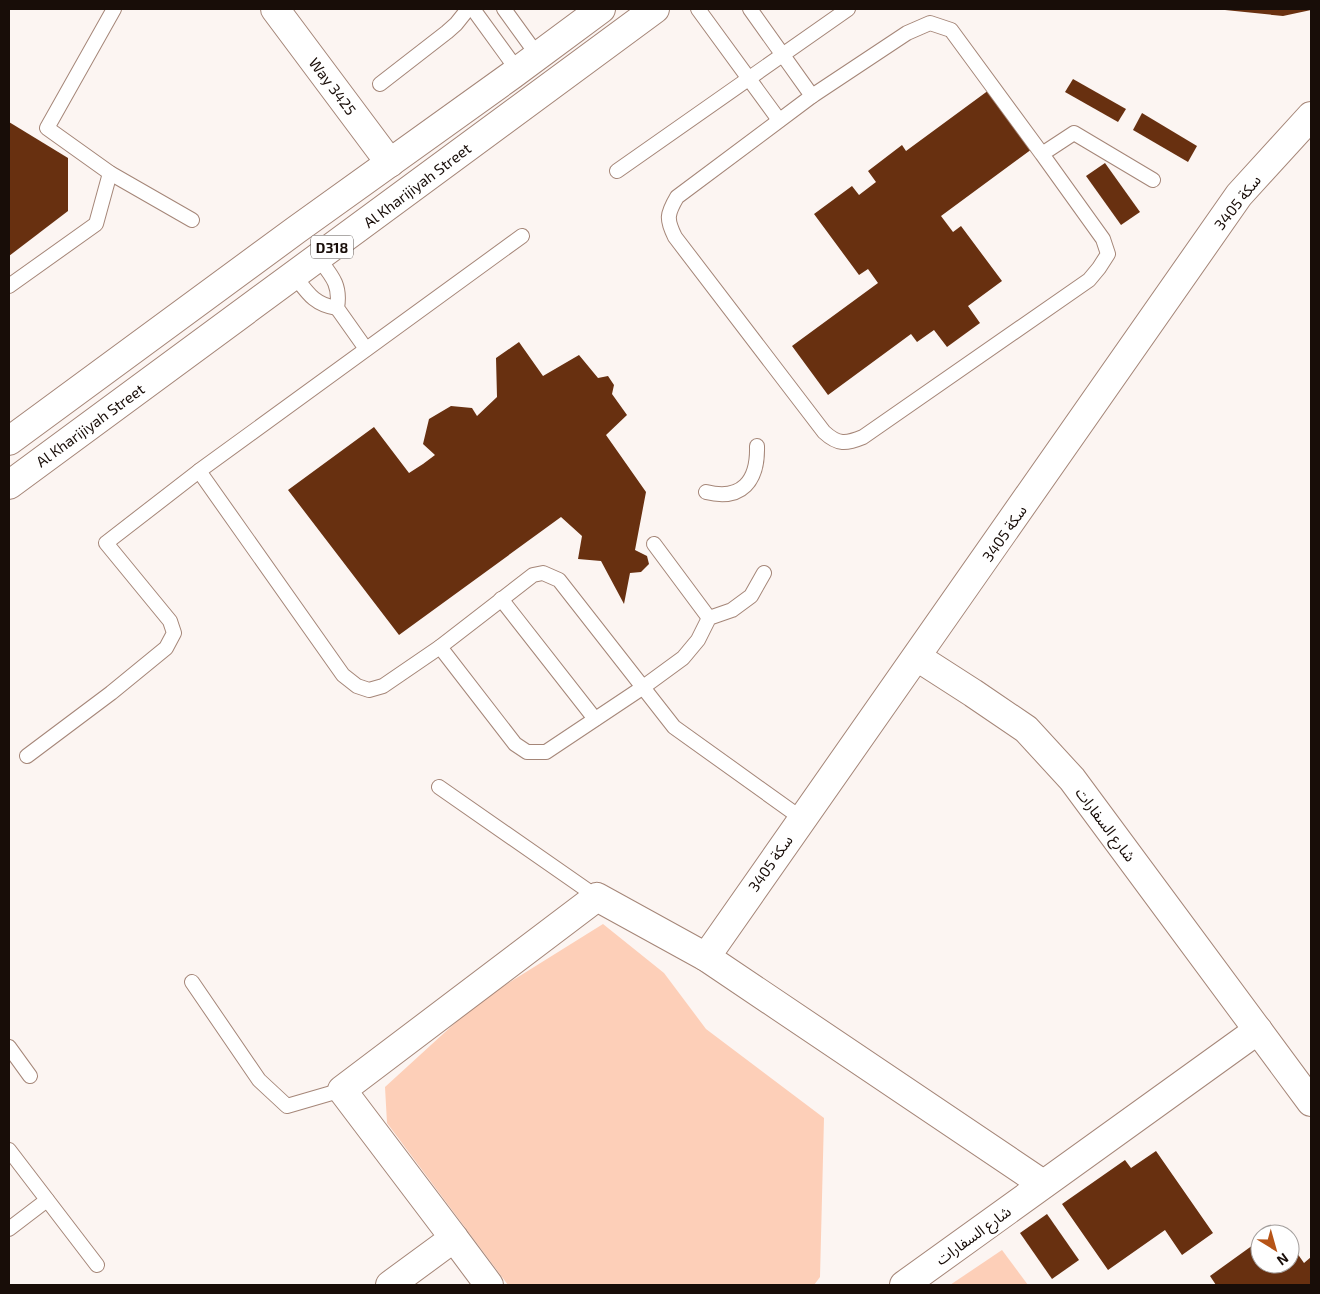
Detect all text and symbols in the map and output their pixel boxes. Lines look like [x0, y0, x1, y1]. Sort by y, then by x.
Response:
street label: Way 3425 [306, 54, 360, 118]
street label: Al Kharijiyah Street [360, 139, 475, 232]
street label: سكة 3405 [1210, 171, 1264, 233]
road number: D318 [311, 236, 353, 258]
street label: Al Kharijiyah Street [32, 379, 149, 471]
street label: سكة 3405 [978, 501, 1030, 565]
street label: شارع السفارات [1069, 783, 1140, 867]
street label: سكة 3405 [744, 831, 796, 895]
street label: شارع السفارات [932, 1202, 1017, 1271]
north arrow [1250, 1224, 1300, 1274]
text: N [1274, 1250, 1292, 1270]

